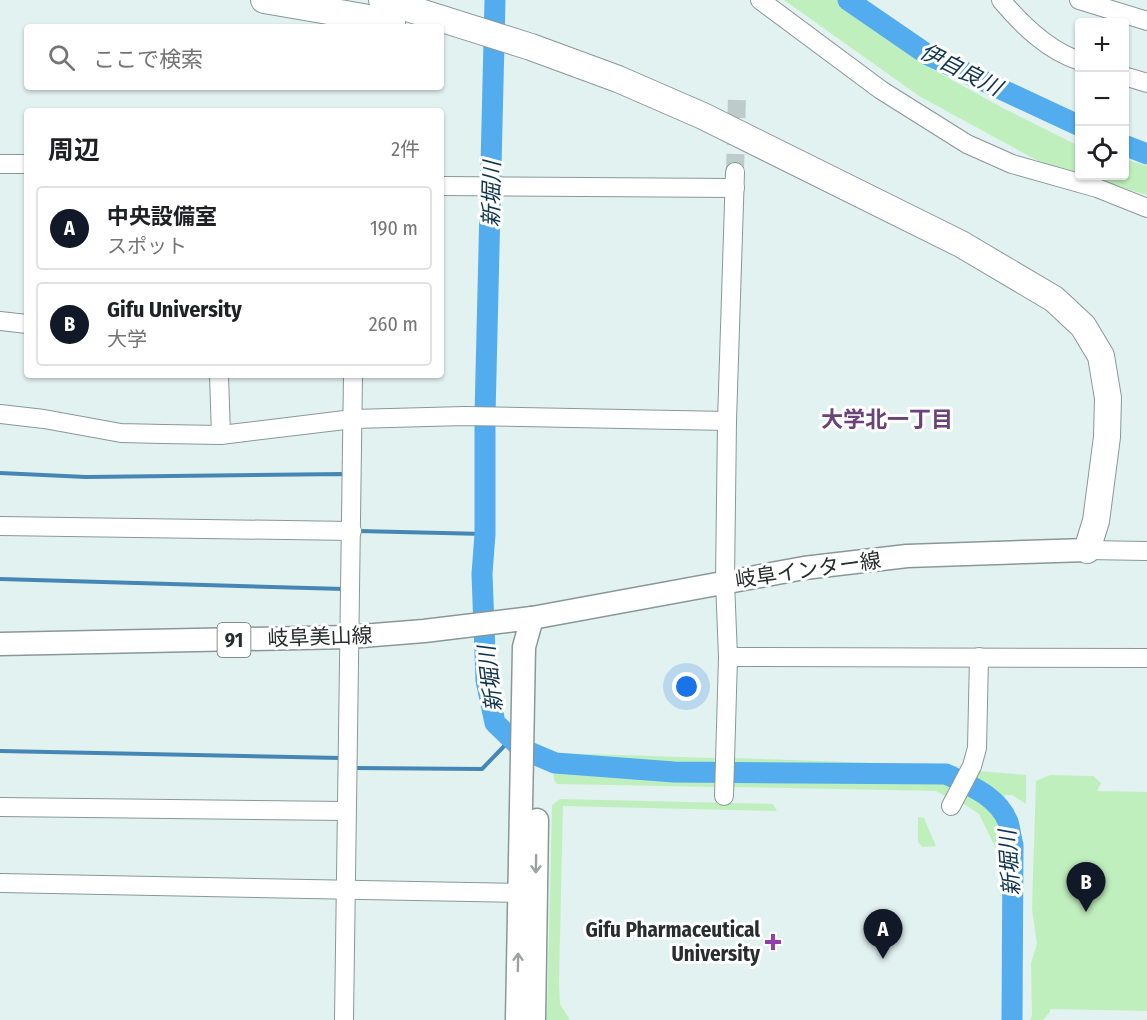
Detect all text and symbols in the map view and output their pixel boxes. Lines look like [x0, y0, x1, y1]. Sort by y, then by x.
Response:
map controls [1075, 18, 1129, 180]
button: + [1075, 18, 1129, 72]
search box [24, 24, 444, 90]
water label: 伊自良川 [915, 37, 1008, 102]
icon: search [45, 41, 78, 74]
text: ここで検索 [93, 46, 203, 73]
button: − [1075, 72, 1129, 126]
button: locate [1075, 126, 1129, 180]
text: 周辺 [48, 135, 100, 166]
text: 2件 [391, 137, 420, 161]
water label: 新堀川 [477, 159, 506, 227]
text: 中央設備室 [107, 203, 217, 230]
text: A [64, 216, 75, 240]
text: 190 m [370, 216, 418, 240]
text: スポット [107, 234, 187, 258]
text: Gifu University [107, 296, 242, 323]
text: B [64, 312, 75, 336]
text: 260 m [369, 312, 418, 336]
text: 大学 [107, 327, 147, 351]
district label: 大学北一丁目 [821, 406, 953, 433]
street label: 岐阜インター線 [733, 547, 883, 593]
street label: 岐阜美山線 [267, 622, 373, 652]
road number: 91 [218, 623, 250, 657]
water label: 新堀川 [473, 643, 508, 713]
your location [672, 672, 701, 701]
water label: 新堀川 [994, 827, 1025, 897]
one-way arrow [530, 853, 542, 873]
pin: B [1066, 862, 1106, 912]
pin: A [864, 910, 902, 959]
place label: Gifu Pharmaceutical University [585, 917, 761, 967]
marker: Gifu Pharmaceutical University [764, 933, 782, 951]
one-way arrow [512, 952, 524, 972]

